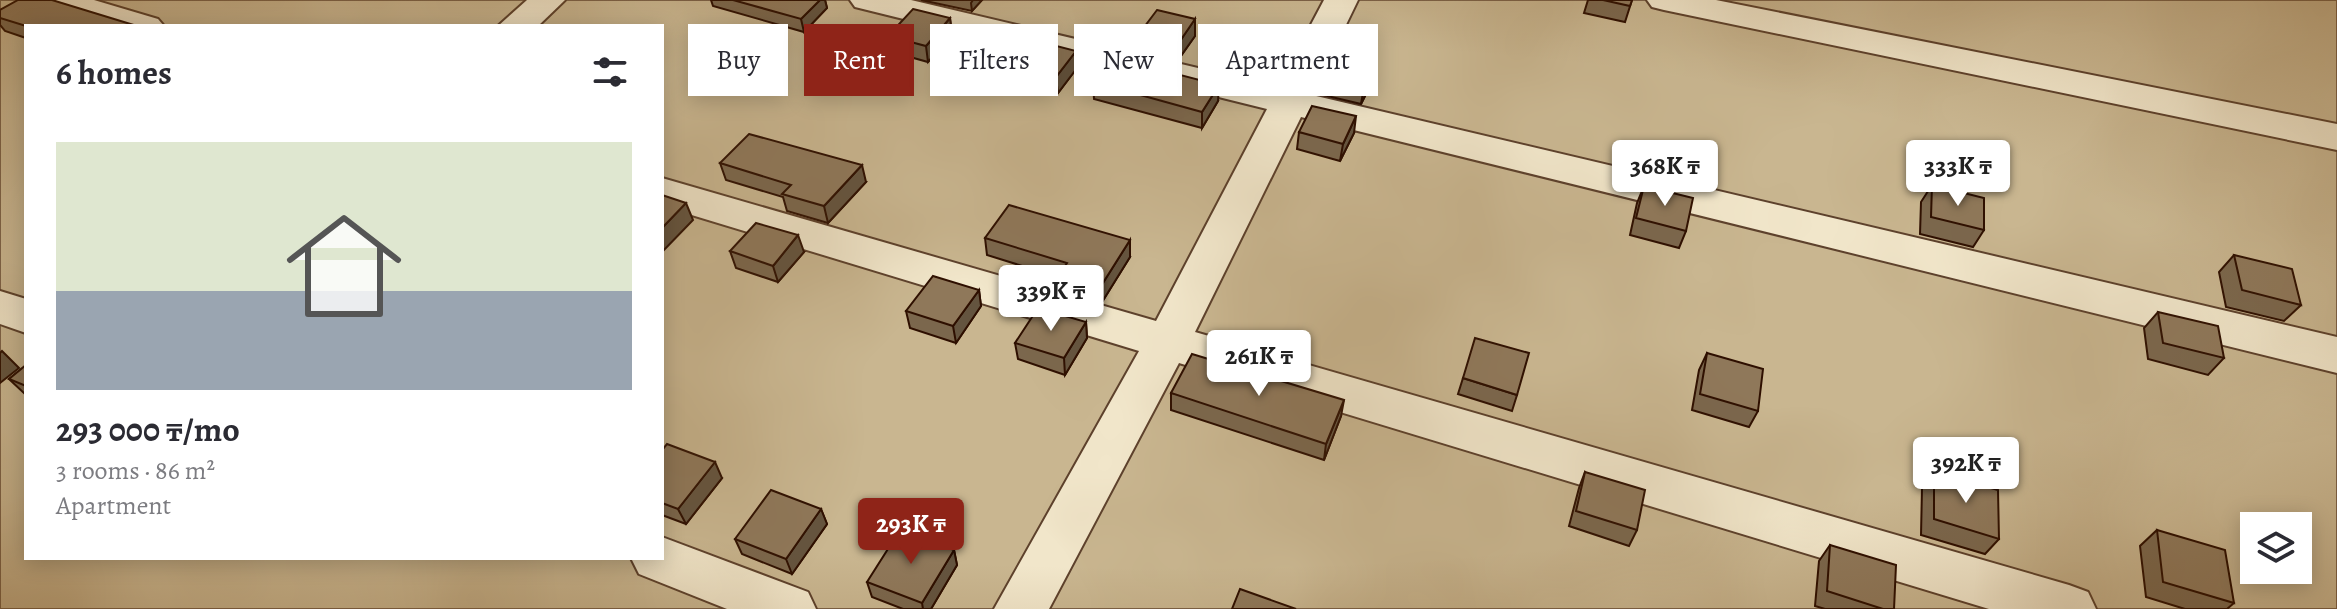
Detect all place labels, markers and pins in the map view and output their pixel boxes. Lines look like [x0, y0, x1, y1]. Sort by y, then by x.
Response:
pin: 368K ₸ [1600, 140, 1730, 208]
pin: 333K ₸ [1893, 140, 2023, 208]
pin: 339K ₸ [986, 265, 1116, 333]
pin: 261K ₸ [1194, 330, 1324, 398]
pin: 392K ₸ [1901, 437, 2031, 505]
pin: 293K ₸ [846, 498, 976, 566]

